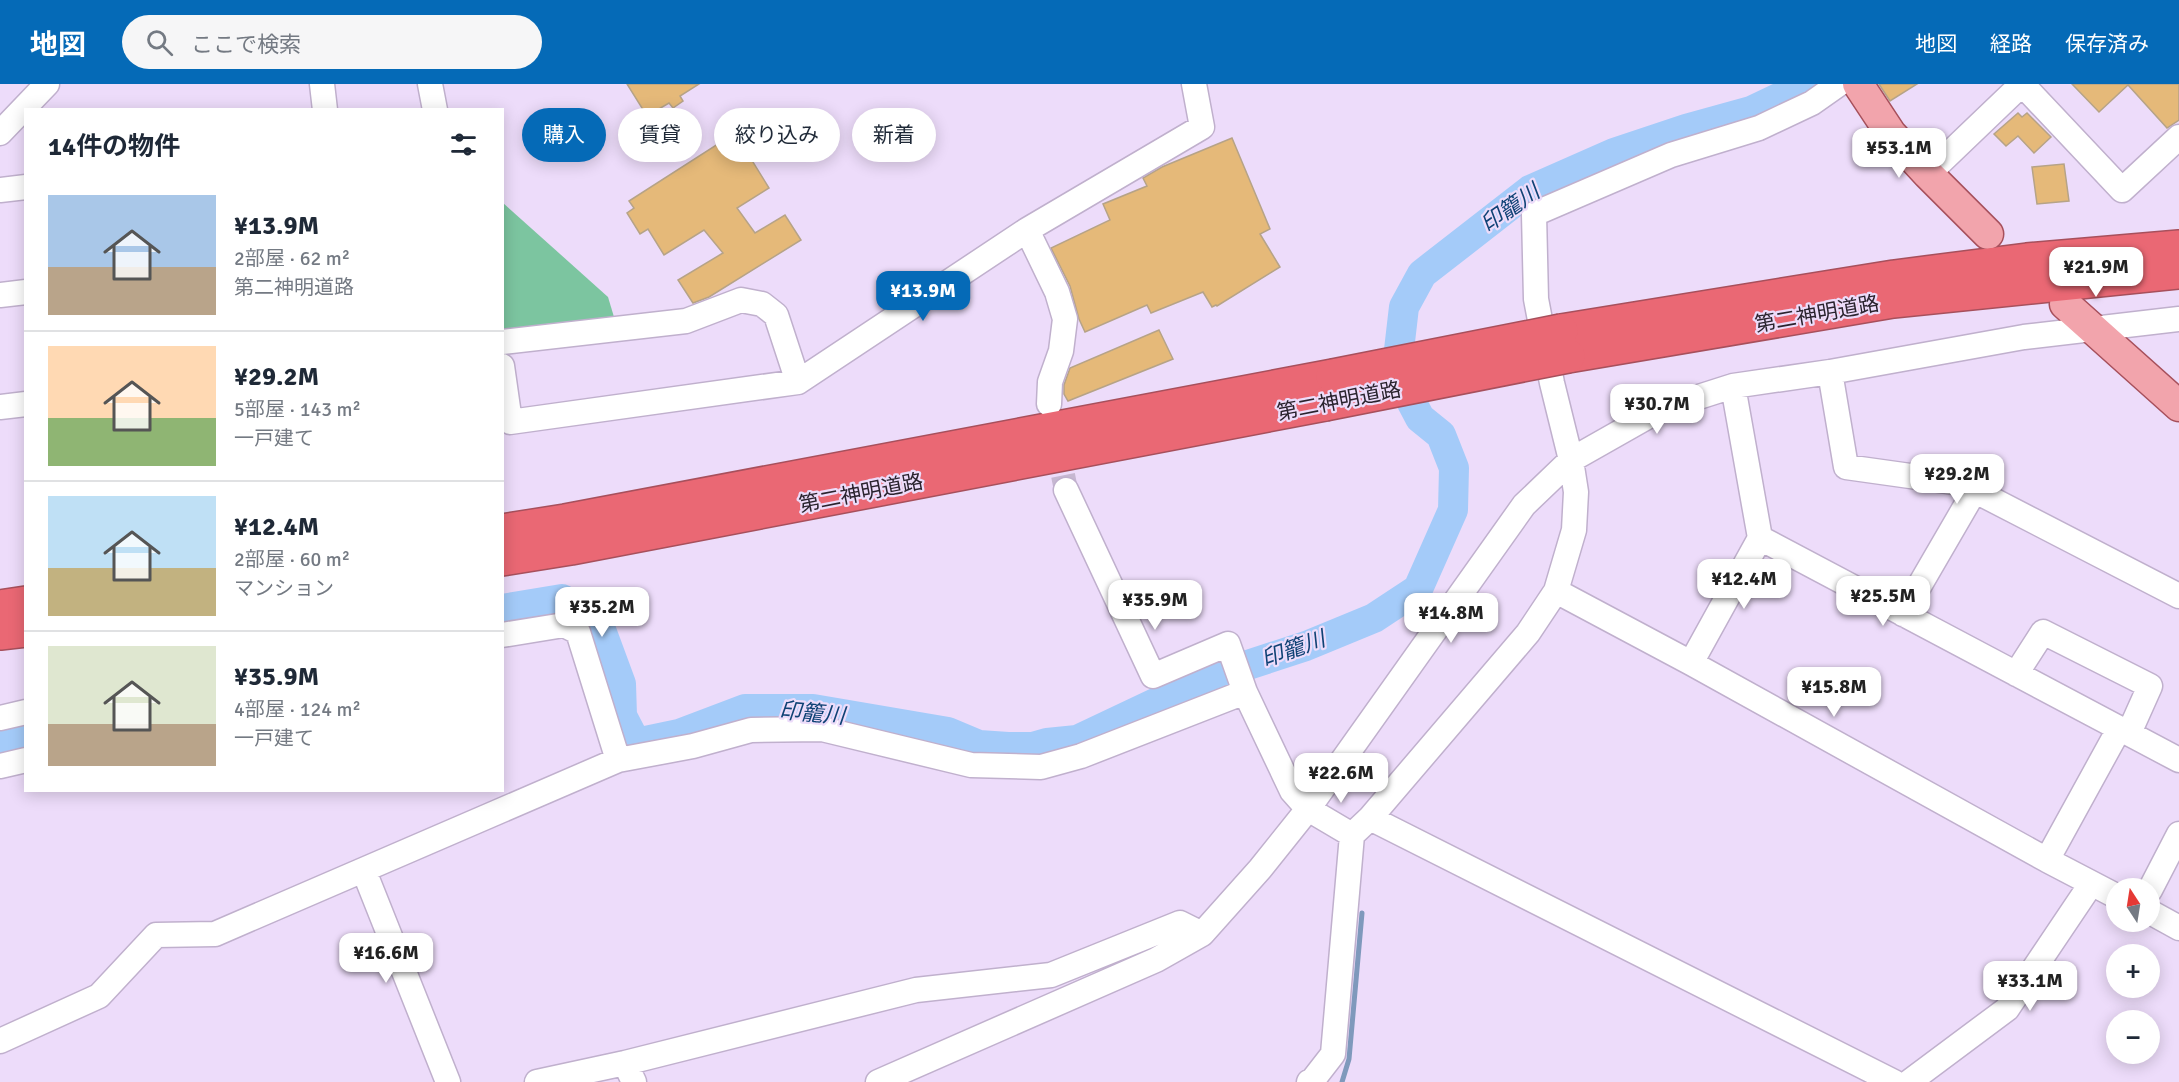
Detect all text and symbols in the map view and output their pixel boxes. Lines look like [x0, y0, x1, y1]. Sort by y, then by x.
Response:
search box [122, 15, 542, 69]
icon: search [143, 26, 176, 59]
text: 地図 [30, 28, 86, 62]
text: ここで検索 [191, 31, 301, 58]
text: 地図 [1915, 31, 1957, 57]
text: 経路 [1990, 31, 2032, 57]
text: 保存済み [2065, 31, 2149, 57]
chip: 購入 [522, 108, 606, 162]
chip: 賃貸 [618, 108, 702, 162]
chip: 絞り込み [714, 108, 840, 162]
chip: 新着 [852, 108, 936, 162]
icon: filters [447, 128, 480, 161]
pin: ¥53.1M [1850, 128, 1948, 179]
text: 14件の物件 [48, 131, 180, 163]
text: ¥53.1M [1866, 135, 1932, 160]
water label: 印籠川 [1475, 177, 1546, 238]
text: ¥13.9M [234, 210, 319, 242]
icon: home [96, 219, 168, 291]
text: 2部屋 · 62 m² [234, 246, 350, 271]
pin: ¥21.9M [2047, 247, 2145, 298]
text: ¥21.9M [2063, 254, 2129, 279]
pin: ¥13.9M [874, 271, 972, 322]
text: 第二神明道路 [234, 275, 354, 300]
text: ¥13.9M [890, 278, 956, 303]
street label: 第二神明道路 [1753, 290, 1881, 338]
text: ¥29.2M [234, 361, 319, 393]
icon: home [96, 370, 168, 442]
street label: 第二神明道路 [1275, 376, 1403, 426]
pin: ¥30.7M [1608, 384, 1706, 435]
text: ¥30.7M [1624, 391, 1690, 416]
text: 5部屋 · 143 m² [234, 397, 361, 422]
text: 一戸建て [234, 426, 314, 451]
pin: ¥29.2M [1908, 454, 2006, 505]
text: ¥29.2M [1924, 461, 1990, 486]
street label: 第二神明道路 [797, 468, 925, 518]
text: ¥12.4M [234, 511, 319, 543]
icon: home [96, 520, 168, 592]
text: 2部屋 · 60 m² [234, 547, 350, 572]
pin: ¥12.4M [1695, 559, 1793, 610]
text: ¥12.4M [1711, 566, 1777, 591]
text: マンション [234, 576, 334, 601]
pin: ¥25.5M [1834, 576, 1932, 627]
pin: ¥35.9M [1106, 580, 1204, 631]
text: ¥25.5M [1850, 583, 1916, 608]
pin: ¥35.2M [553, 587, 651, 638]
text: ¥35.9M [1122, 587, 1188, 612]
pin: ¥14.8M [1402, 593, 1500, 644]
text: ¥35.2M [569, 594, 635, 619]
text: ¥14.8M [1418, 600, 1484, 625]
water label: 印籠川 [1257, 624, 1330, 673]
text: ¥35.9M [234, 661, 319, 693]
pin: ¥15.8M [1785, 667, 1883, 718]
icon: home [96, 670, 168, 742]
text: ¥15.8M [1801, 674, 1867, 699]
text: 4部屋 · 124 m² [234, 697, 361, 722]
water label: 印籠川 [778, 697, 848, 729]
text: 一戸建て [234, 726, 314, 751]
pin: ¥22.6M [1292, 753, 1390, 804]
text: ¥22.6M [1308, 760, 1374, 785]
north arrow [2106, 878, 2160, 932]
map controls [2106, 878, 2160, 1064]
pin: ¥16.6M [337, 933, 435, 984]
text: ¥16.6M [353, 940, 419, 965]
button: + [2106, 944, 2160, 998]
pin: ¥33.1M [1981, 961, 2079, 1012]
text: ¥33.1M [1997, 968, 2063, 993]
button: − [2106, 1010, 2160, 1064]

